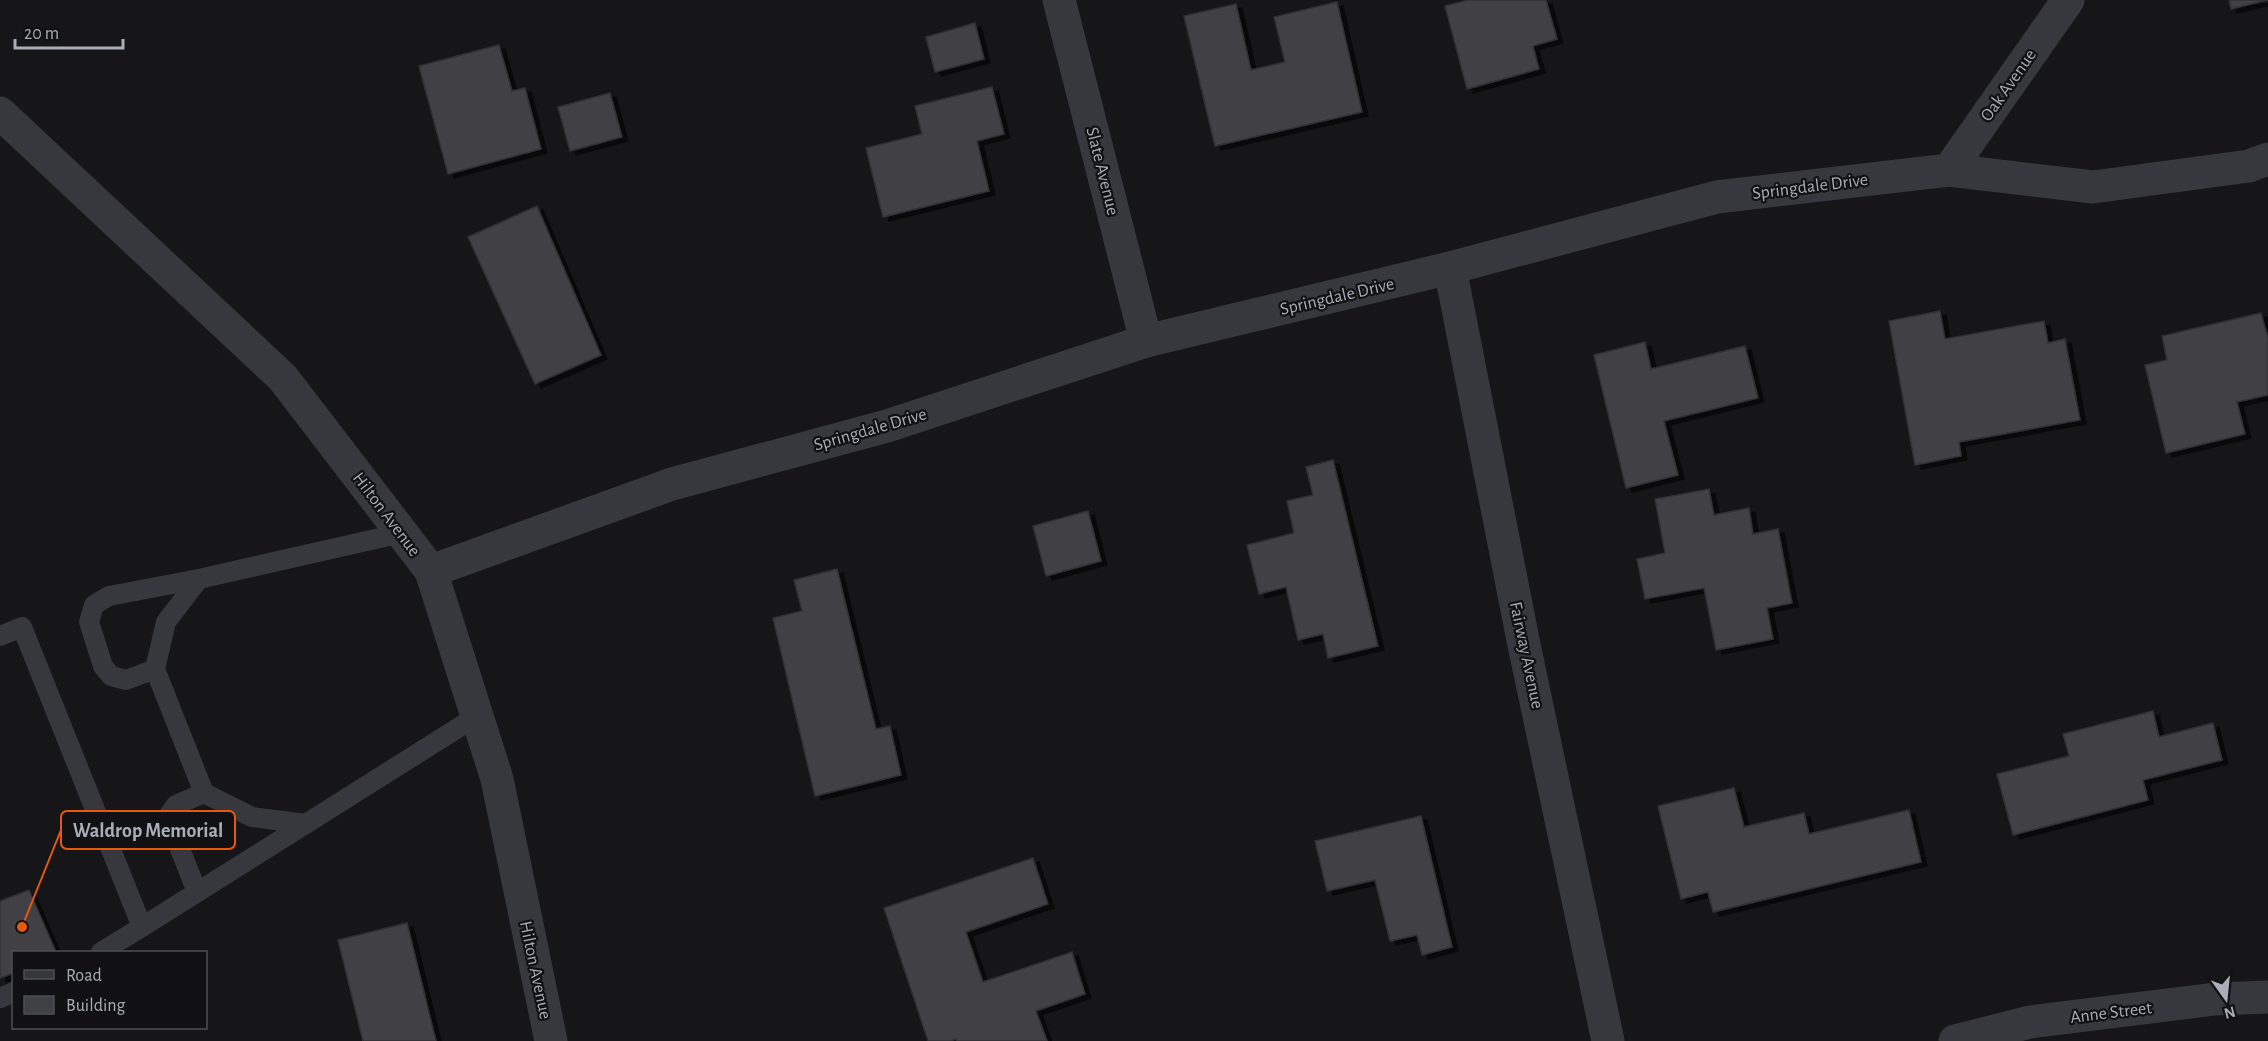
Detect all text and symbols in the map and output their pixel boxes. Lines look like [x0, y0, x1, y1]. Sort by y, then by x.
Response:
scale bar [15, 12, 123, 50]
text: 20 m [24, 25, 59, 43]
street label: Oak Avenue [1978, 46, 2040, 125]
street label: Slate Avenue [1082, 125, 1122, 217]
street label: Springdale Drive [1751, 171, 1869, 203]
street label: Springdale Drive [1278, 275, 1396, 319]
street label: Springdale Drive [812, 405, 929, 455]
street label: Hilton Avenue [349, 469, 423, 560]
street label: Fairway Avenue [1506, 600, 1546, 710]
callout: Waldrop Memorial [61, 811, 235, 849]
text: Waldrop Memorial [73, 821, 223, 841]
street label: Hilton Avenue [516, 919, 554, 1021]
legend [12, 951, 207, 1029]
text: Road [66, 967, 102, 985]
north arrow [2196, 969, 2256, 1029]
text: Building [66, 997, 126, 1015]
street label: Anne Street [2069, 999, 2153, 1027]
text: N [2222, 1003, 2237, 1022]

